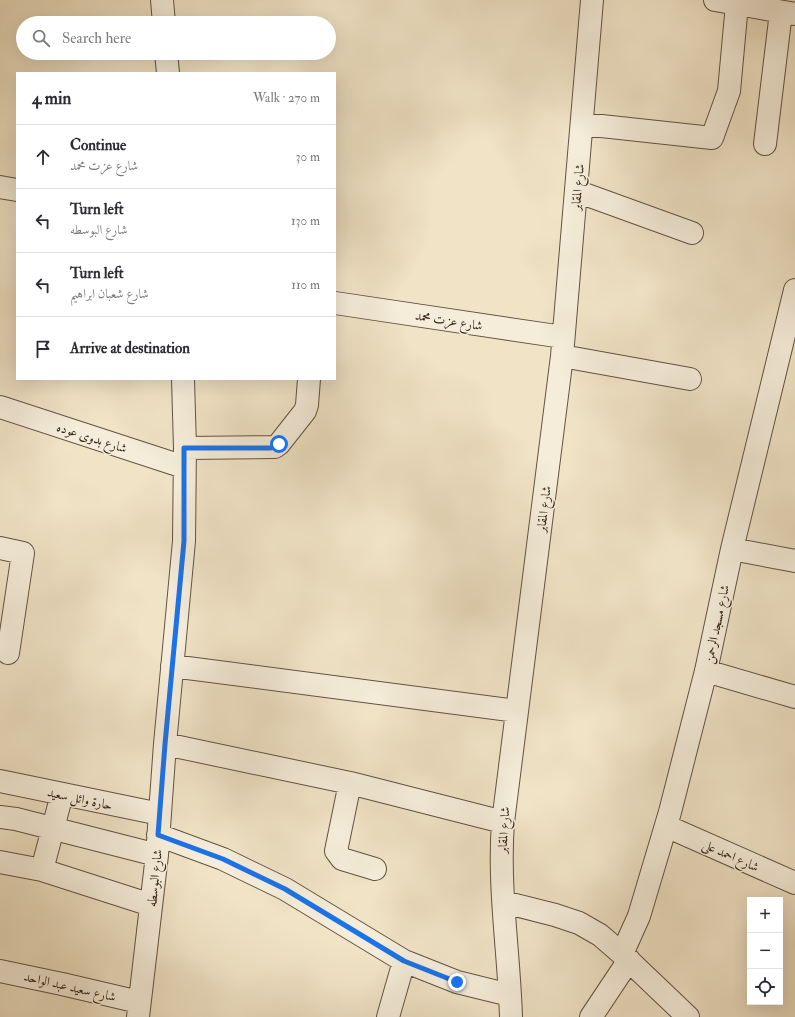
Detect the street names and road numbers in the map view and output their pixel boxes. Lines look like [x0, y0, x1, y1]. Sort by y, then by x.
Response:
street label: شارع المقابر [568, 163, 591, 213]
street label: شارع عزت محمد [414, 308, 484, 337]
street label: شارع بدوى عوده [54, 419, 129, 460]
street label: شارع المقابر [533, 485, 558, 536]
street label: شارع مسجد الرحمن [701, 583, 736, 666]
street label: حارة وائل سعيد [45, 784, 114, 815]
street label: شارع المقابر [494, 806, 517, 856]
street label: شارع احمد على [699, 836, 761, 878]
street label: شارع البوسطه [144, 849, 169, 908]
street label: شارع سعيد عبد الواحد [21, 969, 117, 1008]

